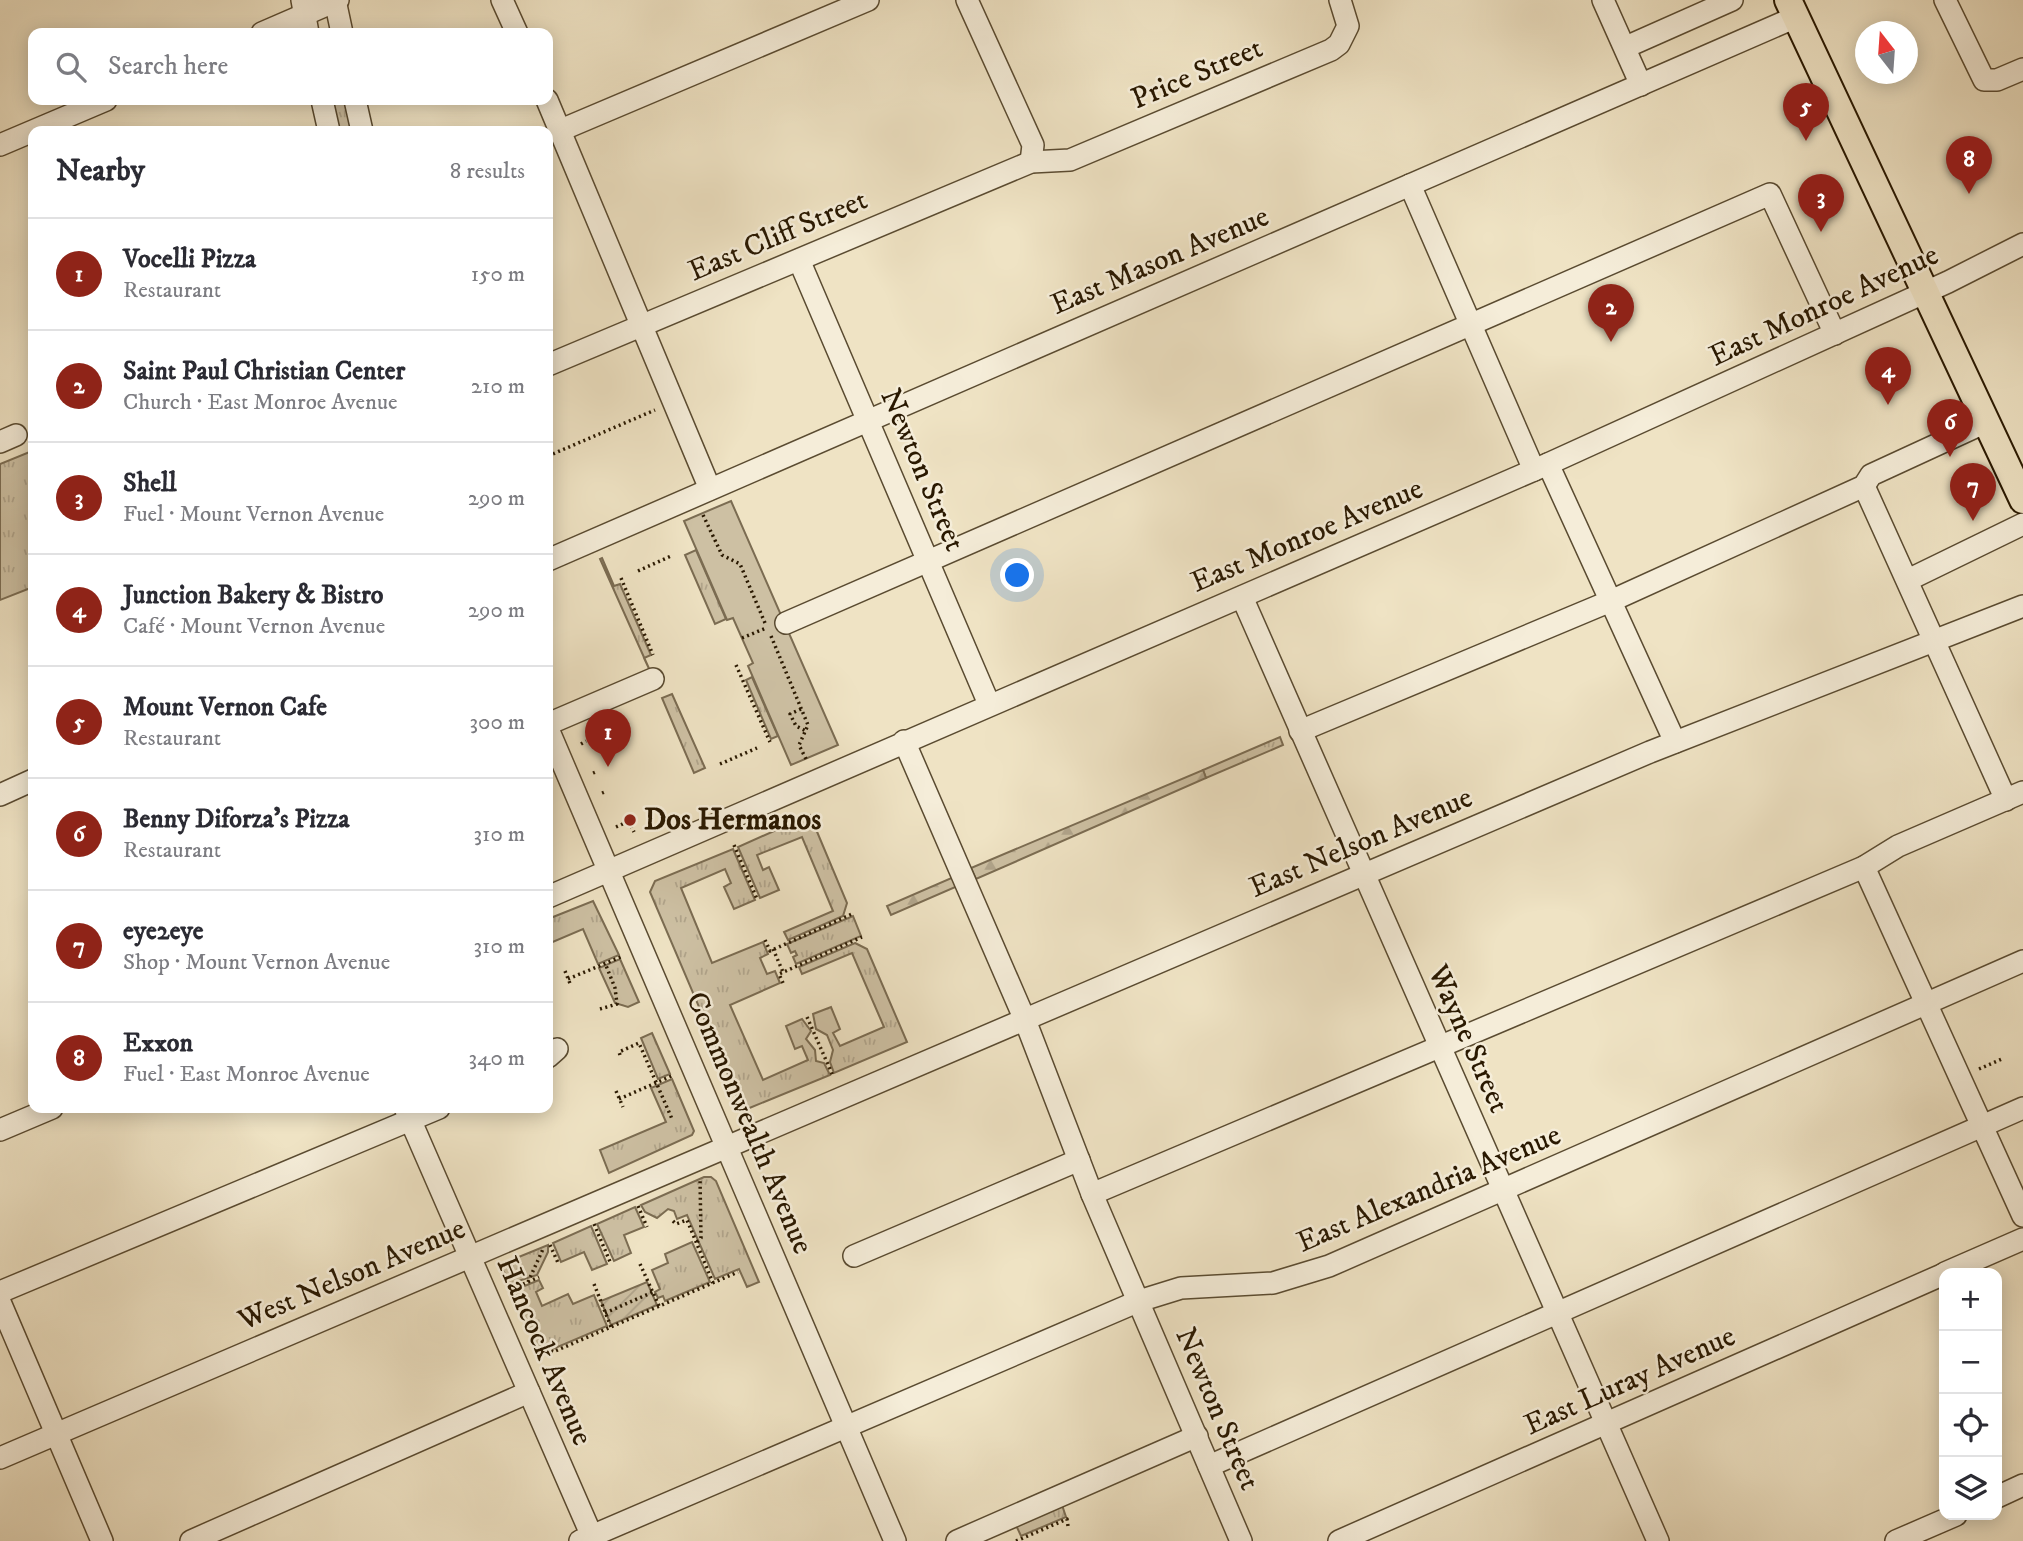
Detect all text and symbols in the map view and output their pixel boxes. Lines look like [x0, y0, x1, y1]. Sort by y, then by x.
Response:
north arrow [1855, 21, 1918, 84]
search box [28, 28, 553, 105]
street label: Price Street [1126, 30, 1268, 118]
icon: search [52, 48, 90, 86]
text: Search here [108, 50, 228, 83]
pin: 5 [1783, 83, 1829, 141]
pin: 8 [1946, 136, 1992, 194]
text: Nearby [56, 153, 145, 190]
text: 8 results [450, 157, 525, 186]
pin: 3 [1798, 174, 1844, 232]
street label: East Cliff Street [683, 182, 873, 290]
street label: East Mason Avenue [1045, 198, 1275, 324]
street label: East Monroe Avenue [1704, 237, 1944, 375]
text: Vocelli Pizza [123, 243, 256, 276]
text: 1 [75, 260, 83, 289]
text: 150 m [471, 260, 525, 289]
text: Restaurant [123, 276, 221, 305]
pin: 2 [1588, 284, 1634, 342]
pin: 4 [1865, 347, 1911, 405]
text: Saint Paul Christian Center [123, 355, 405, 388]
text: 2 [73, 372, 85, 401]
text: 210 m [471, 372, 525, 401]
street label: Newton Street [871, 383, 973, 557]
text: Church · East Monroe Avenue [123, 388, 398, 417]
pin: 6 [1927, 399, 1973, 457]
pin: 7 [1950, 463, 1996, 521]
text: Shell [123, 467, 177, 500]
street label: East Monroe Avenue [1185, 470, 1429, 602]
text: 3 [75, 484, 83, 513]
text: 290 m [468, 484, 525, 513]
text: Fuel · Mount Vernon Avenue [123, 500, 384, 529]
your location [1000, 558, 1034, 592]
text: Junction Bakery & Bistro [123, 579, 383, 612]
text: 4 [72, 596, 86, 625]
text: 290 m [468, 596, 525, 625]
text: Café · Mount Vernon Avenue [123, 612, 385, 641]
text: Mount Vernon Cafe [123, 691, 327, 724]
text: 5 [73, 708, 85, 737]
text: 300 m [469, 708, 525, 737]
pin: 1 [585, 709, 631, 767]
text: Restaurant [123, 724, 221, 753]
street label: East Nelson Avenue [1244, 779, 1478, 907]
place label: Dos Hermanos [644, 802, 821, 839]
text: Benny Diforza's Pizza [123, 803, 350, 836]
marker: Dos Hermanos [622, 812, 638, 828]
text: 6 [73, 820, 85, 849]
text: 310 m [473, 820, 525, 849]
text: Restaurant [123, 836, 221, 865]
text: eye2eye [123, 915, 204, 948]
text: 7 [73, 932, 85, 961]
text: 310 m [473, 932, 525, 961]
text: Shop · Mount Vernon Avenue [123, 948, 390, 977]
street label: Wayne Street [1419, 958, 1517, 1119]
street label: Commonwealth Avenue [677, 986, 821, 1260]
text: Exxon [123, 1027, 193, 1060]
text: 8 [73, 1044, 85, 1073]
text: 340 m [469, 1044, 525, 1073]
text: Fuel · East Monroe Avenue [123, 1060, 370, 1089]
street label: East Alexandria Avenue [1291, 1117, 1567, 1261]
street label: West Nelson Avenue [232, 1210, 471, 1340]
street label: Hancock Avenue [488, 1251, 600, 1451]
map controls [1939, 1268, 2002, 1520]
button: + [1939, 1268, 2002, 1331]
street label: East Luray Avenue [1519, 1318, 1741, 1444]
street label: Newton Street [1166, 1322, 1268, 1496]
button: − [1939, 1331, 2002, 1394]
button: locate [1939, 1394, 2002, 1457]
button: layers [1939, 1457, 2002, 1520]

